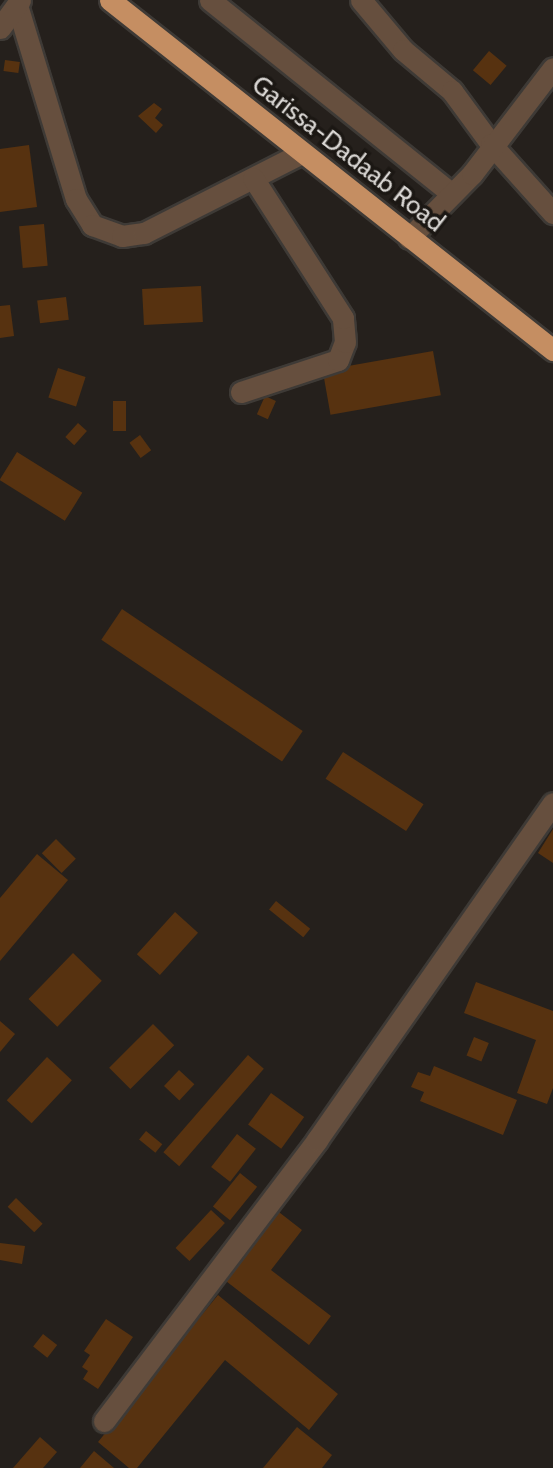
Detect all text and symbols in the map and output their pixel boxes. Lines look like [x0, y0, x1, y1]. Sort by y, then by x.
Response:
street label: Garissa-Dadaab Road [245, 69, 451, 239]

